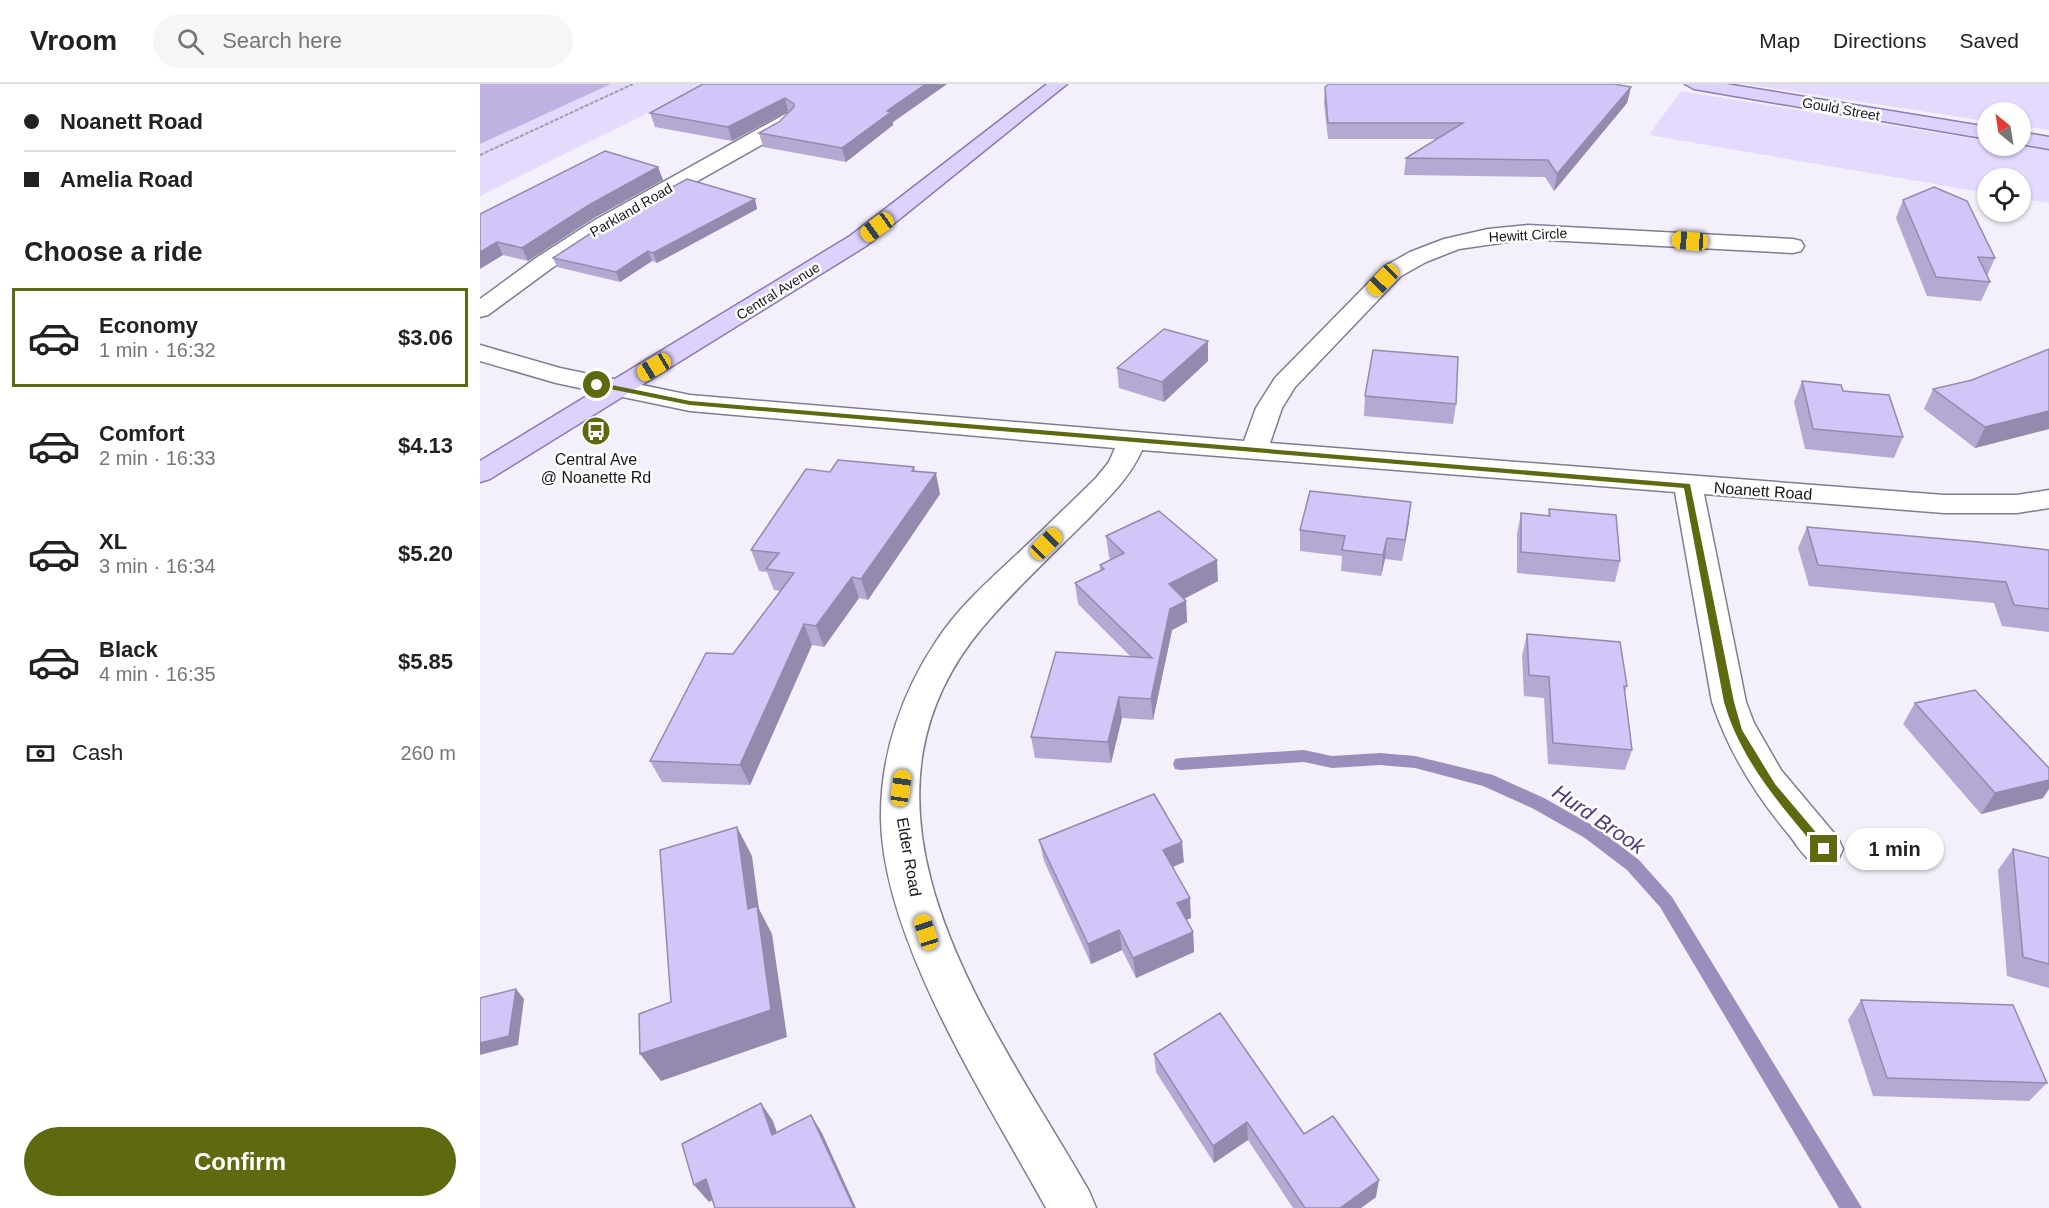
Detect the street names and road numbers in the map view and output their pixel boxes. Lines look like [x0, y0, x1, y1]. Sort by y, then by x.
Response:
street label: Gould Street [1801, 94, 1881, 124]
street label: Parkland Road [587, 180, 675, 240]
street label: Hewitt Circle [1488, 225, 1568, 245]
street label: Central Avenue [733, 259, 823, 323]
street label: Noanett Road [1713, 479, 1813, 503]
street label: Elder Road [894, 816, 924, 898]

